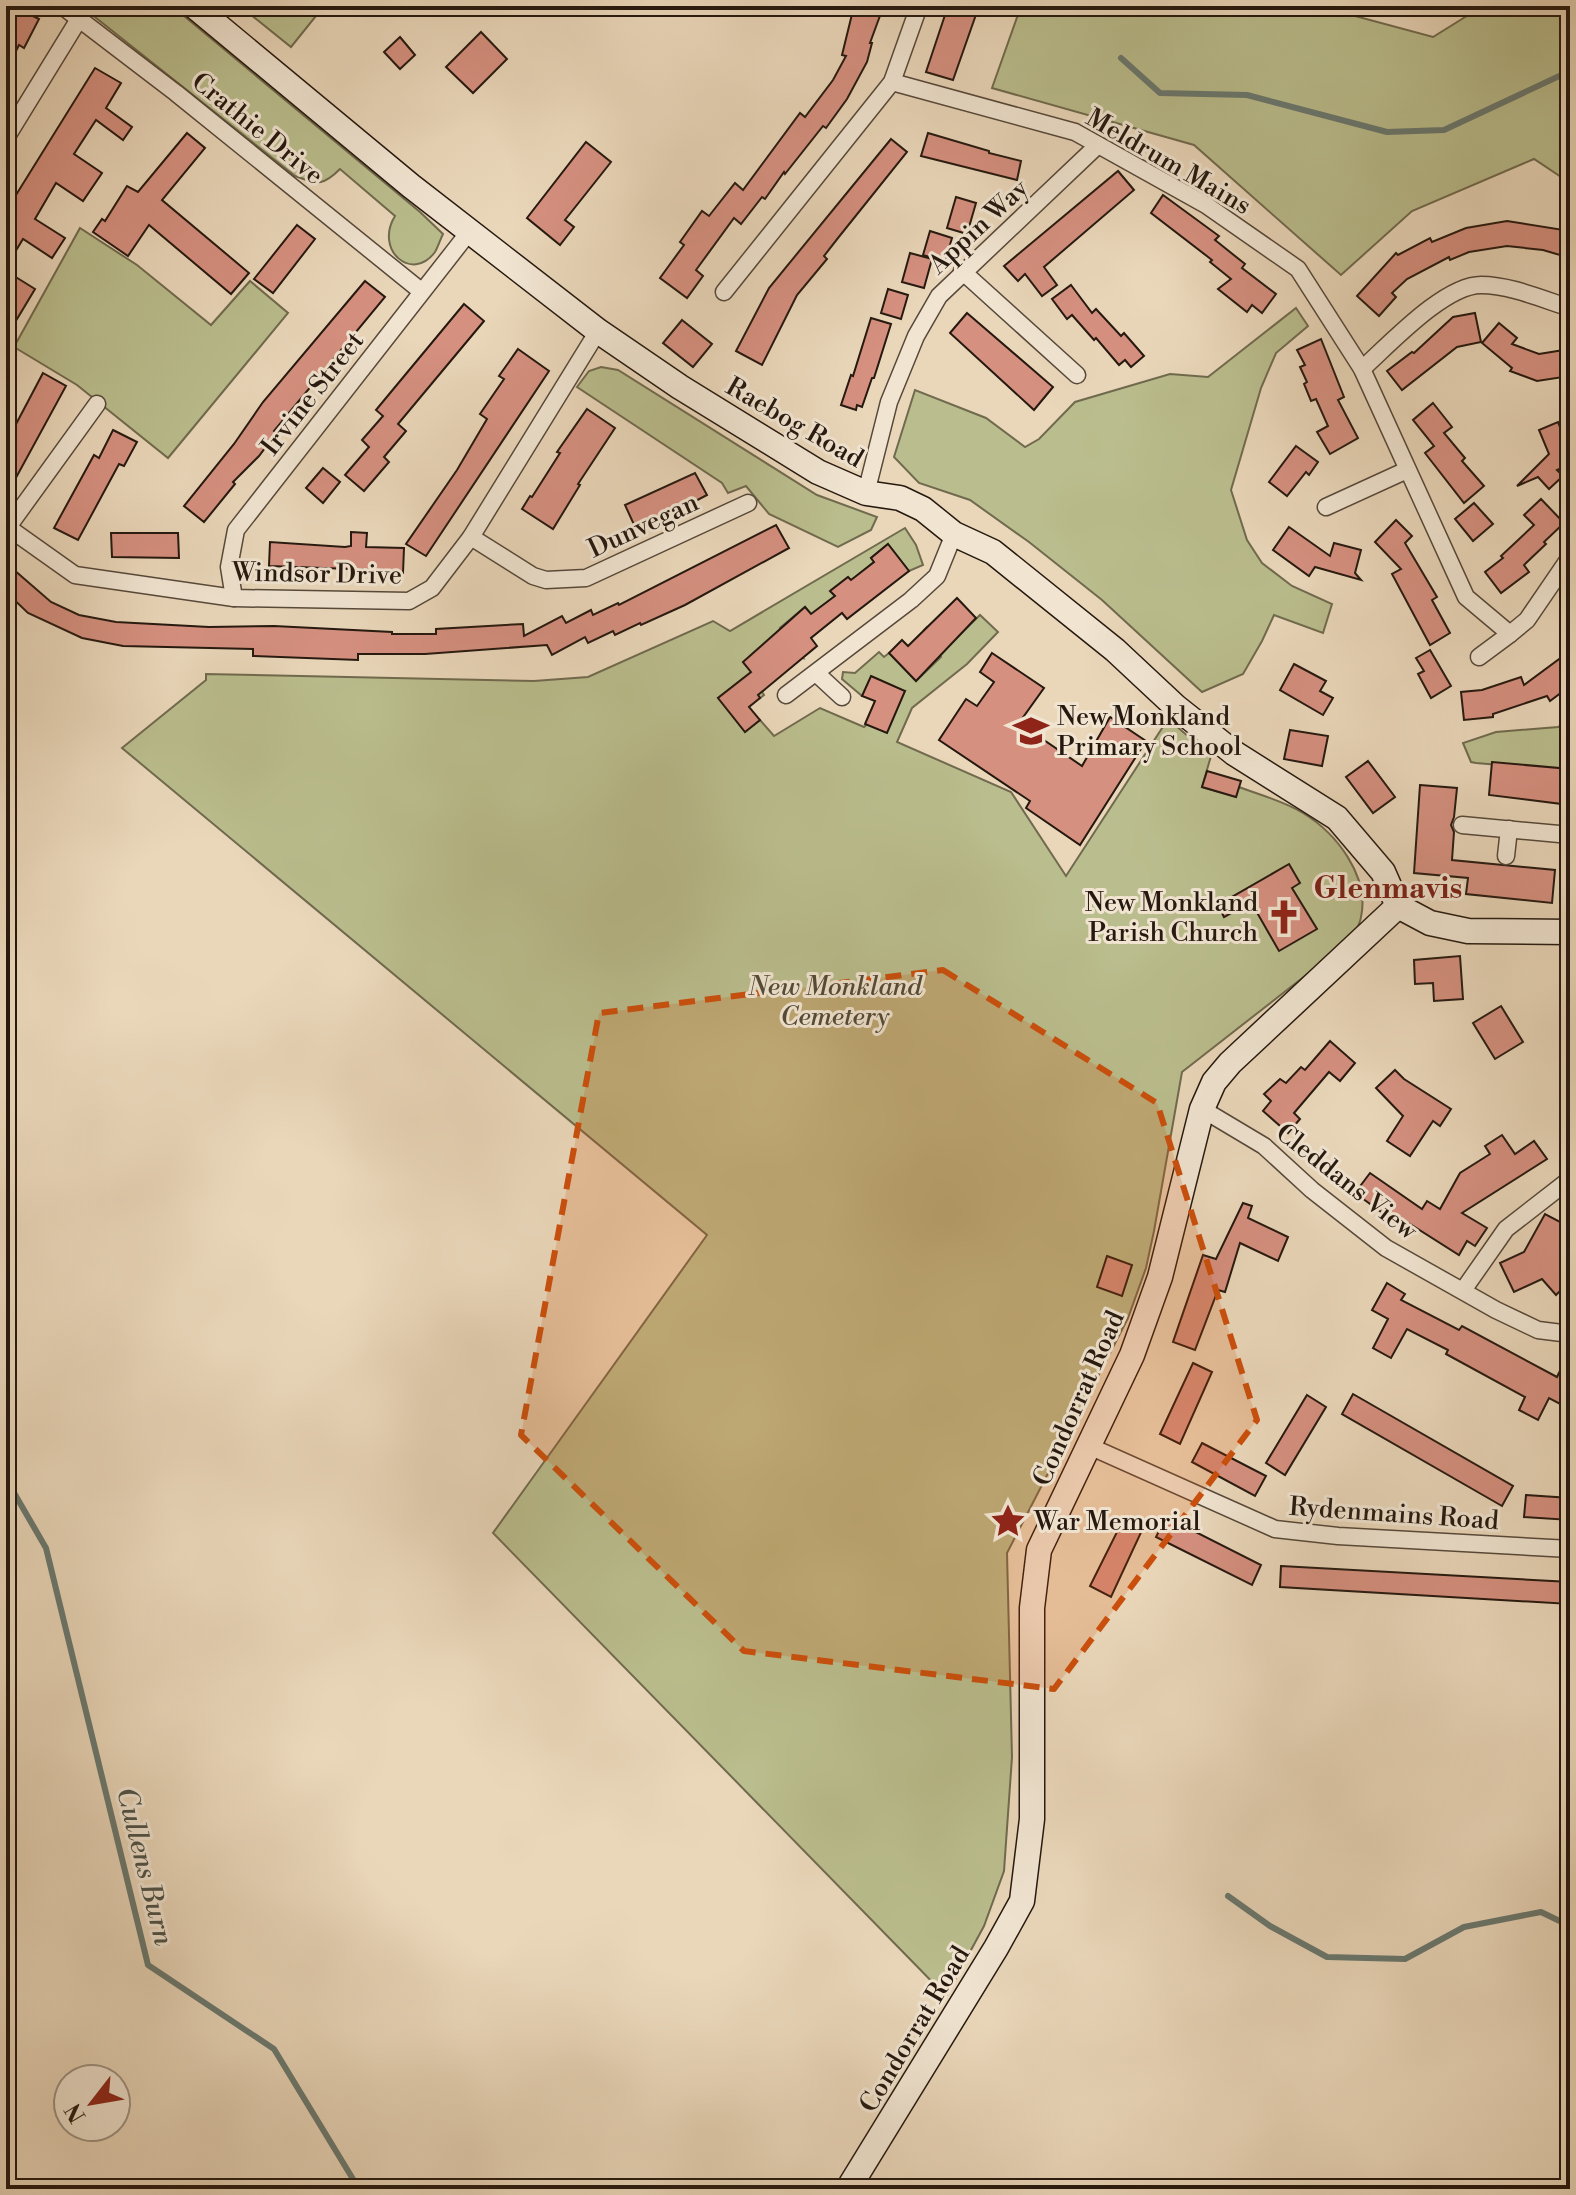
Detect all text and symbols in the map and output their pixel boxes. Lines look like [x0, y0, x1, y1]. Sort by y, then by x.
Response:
street label: Crathie Drive [185, 66, 330, 192]
street label: Meldrum Mains [1080, 102, 1257, 222]
street label: Appin Way [921, 172, 1036, 282]
street label: Irvine Street [255, 325, 371, 462]
street label: Raebog Road [720, 371, 869, 475]
street label: Dunvegan [583, 486, 704, 565]
street label: Windsor Drive [231, 556, 402, 591]
place label: New Monkland Primary School [1057, 701, 1242, 763]
school or university icon: New Monkland Primary School [1012, 712, 1050, 750]
district label: Glenmavis [1314, 870, 1462, 908]
place label: New Monkland Parish Church [1085, 887, 1258, 949]
church icon: New Monkland Parish Church [1265, 898, 1303, 936]
park label: New Monkland Cemetery [747, 971, 923, 1033]
street label: Cleddans View [1269, 1117, 1424, 1248]
street label: Condorrat Road [1026, 1306, 1132, 1491]
street label: Rydenmains Road [1288, 1491, 1500, 1537]
place icon: War Memorial [989, 1502, 1027, 1540]
place label: War Memorial [1033, 1506, 1201, 1538]
water label: Cullens Burn [108, 1784, 181, 1949]
street label: Condorrat Road [853, 1940, 977, 2118]
north arrow [52, 2063, 132, 2143]
text: N [60, 2098, 92, 2127]

